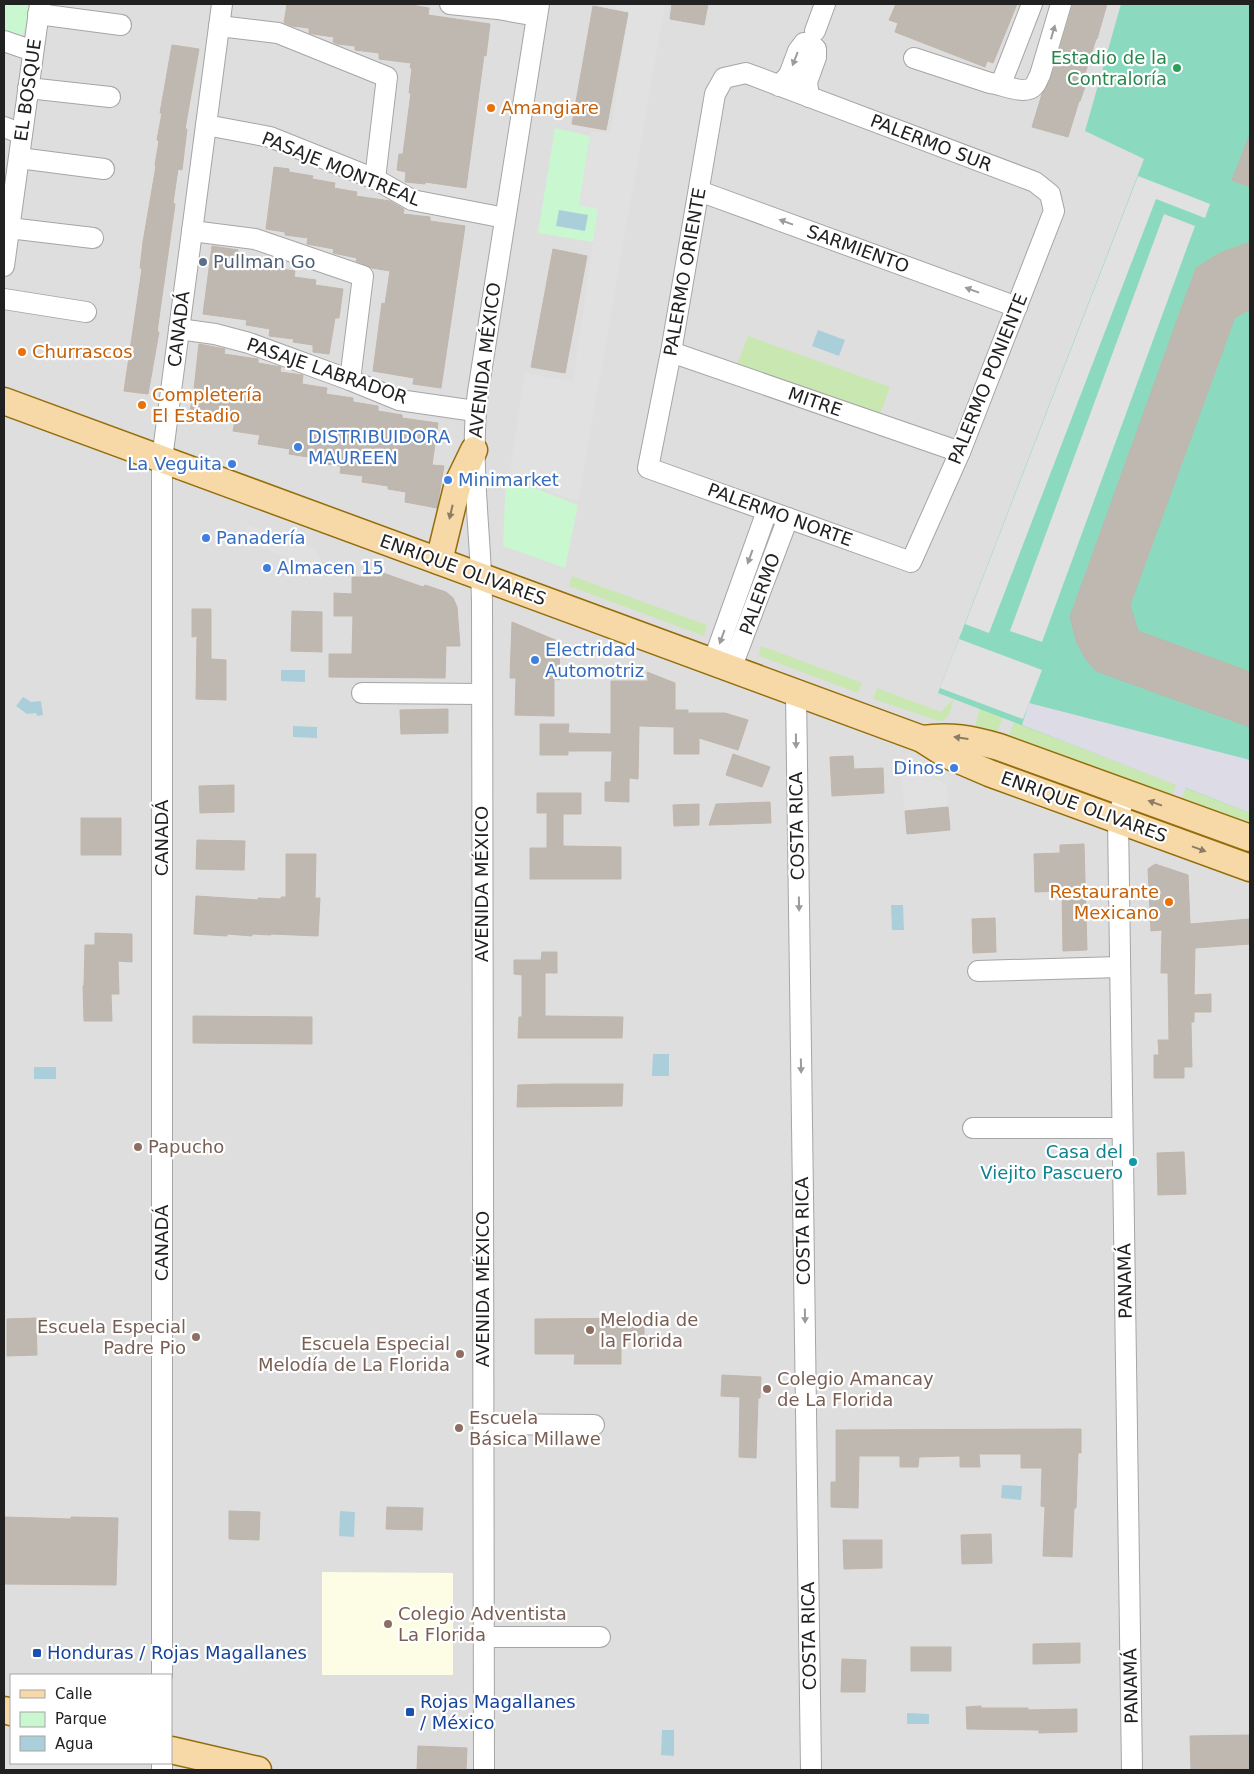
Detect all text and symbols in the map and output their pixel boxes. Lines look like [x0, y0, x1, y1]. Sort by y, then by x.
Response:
one-way arrow [1049, 24, 1057, 39]
street label: EL BOSQUE [10, 37, 45, 143]
place label: Estadio de la Contraloría [1051, 47, 1167, 89]
one-way arrow [791, 52, 799, 67]
marker: Estadio de la Contraloría [1171, 62, 1183, 74]
place label: Amangiare [501, 97, 599, 118]
marker: Amangiare [485, 102, 497, 114]
street label: PALERMO SUR [867, 110, 995, 175]
street label: PASAJE MONTREAL [259, 127, 423, 210]
street label: PALERMO ORIENTE [659, 186, 710, 358]
one-way arrow [778, 218, 793, 226]
street label: SARMIENTO [804, 220, 912, 277]
place label: Pullman Go [213, 251, 316, 272]
marker: Pullman Go [197, 256, 209, 268]
street label: AVENIDA MÉXICO [465, 281, 504, 439]
one-way arrow [964, 286, 979, 293]
street label: CANADÁ [163, 289, 194, 368]
street label: PALERMO PONIENTE [944, 290, 1031, 467]
street label: PASAJE LABRADOR [244, 333, 410, 408]
place label: Churrascos [32, 341, 133, 362]
marker: Churrascos [16, 346, 28, 358]
street label: MITRE [785, 383, 845, 421]
place label: Completería El Estadio [152, 384, 262, 426]
marker: Completería El Estadio [136, 399, 148, 411]
place label: DISTRIBUIDORA MAUREEN [308, 426, 451, 468]
marker: DISTRIBUIDORA MAUREEN [292, 441, 304, 453]
place label: La Veguita [127, 453, 222, 474]
marker: La Veguita [226, 458, 238, 470]
place label: Minimarket [458, 469, 559, 490]
marker: Minimarket [442, 474, 454, 486]
street label: PALERMO NORTE [705, 479, 855, 550]
one-way arrow [447, 504, 455, 519]
place label: Panadería [216, 527, 305, 548]
street label: ENRIQUE OLIVARES [377, 530, 549, 609]
marker: Panadería [200, 532, 212, 544]
one-way arrow [746, 549, 753, 564]
street label: PALERMO [735, 550, 784, 638]
place label: Almacen 15 [277, 557, 384, 578]
marker: Almacen 15 [261, 562, 273, 574]
one-way arrow [717, 630, 725, 645]
place label: Electridad Automotriz [545, 639, 644, 681]
marker: Electridad Automotriz [529, 654, 541, 666]
one-way arrow [792, 734, 800, 750]
one-way arrow [952, 734, 968, 742]
place label: Dinos [893, 757, 944, 778]
marker: Dinos [948, 762, 960, 774]
street label: ENRIQUE OLIVARES [998, 767, 1170, 846]
street label: COSTA RICA [785, 771, 808, 880]
street label: CANADÁ [151, 799, 172, 876]
one-way arrow [1147, 799, 1162, 807]
street label: AVENIDA MÉXICO [471, 806, 492, 962]
one-way arrow [1192, 846, 1207, 853]
place label: Restaurante Mexicano [1049, 881, 1159, 923]
one-way arrow [795, 896, 803, 912]
marker: Restaurante Mexicano [1163, 896, 1175, 908]
one-way arrow [797, 1059, 805, 1075]
place label: Papucho [148, 1136, 224, 1157]
marker: Papucho [132, 1141, 144, 1153]
place label: Casa del Viejito Pascuero [980, 1141, 1123, 1183]
marker: Casa del Viejito Pascuero [1127, 1156, 1139, 1168]
street label: COSTA RICA [791, 1176, 814, 1285]
street label: CANADÁ [151, 1204, 172, 1281]
street label: AVENIDA MÉXICO [472, 1211, 493, 1367]
street label: PANAMÁ [1113, 1242, 1136, 1319]
place label: Melodia de la Florida [600, 1309, 698, 1351]
one-way arrow [801, 1309, 809, 1325]
place label: Escuela Especial Padre Pio [37, 1316, 186, 1358]
marker: Melodia de la Florida [584, 1324, 596, 1336]
marker: Escuela Especial Padre Pio [190, 1331, 202, 1343]
place label: Escuela Especial Melodía de La Florida [258, 1333, 450, 1375]
marker: Escuela Especial Melodía de La Florida [454, 1348, 466, 1360]
place label: Colegio Amancay de La Florida [777, 1368, 934, 1410]
marker: Colegio Amancay de La Florida [761, 1383, 773, 1395]
place label: Escuela Básica Millawe [469, 1407, 601, 1449]
marker: Escuela Básica Millawe [453, 1422, 465, 1434]
street label: COSTA RICA [797, 1581, 820, 1690]
place label: Colegio Adventista La Florida [398, 1603, 567, 1645]
marker: Colegio Adventista La Florida [382, 1618, 394, 1630]
place label: Honduras / Rojas Magallanes [47, 1642, 307, 1663]
marker: Honduras / Rojas Magallanes [31, 1647, 43, 1659]
street label: PANAMÁ [1119, 1647, 1142, 1724]
legend [10, 1674, 172, 1764]
text: Calle [55, 1685, 92, 1703]
place label: Rojas Magallanes / México [420, 1691, 576, 1733]
marker: Rojas Magallanes / México [404, 1706, 416, 1718]
text: Parque [55, 1710, 107, 1728]
text: Agua [55, 1735, 93, 1753]

